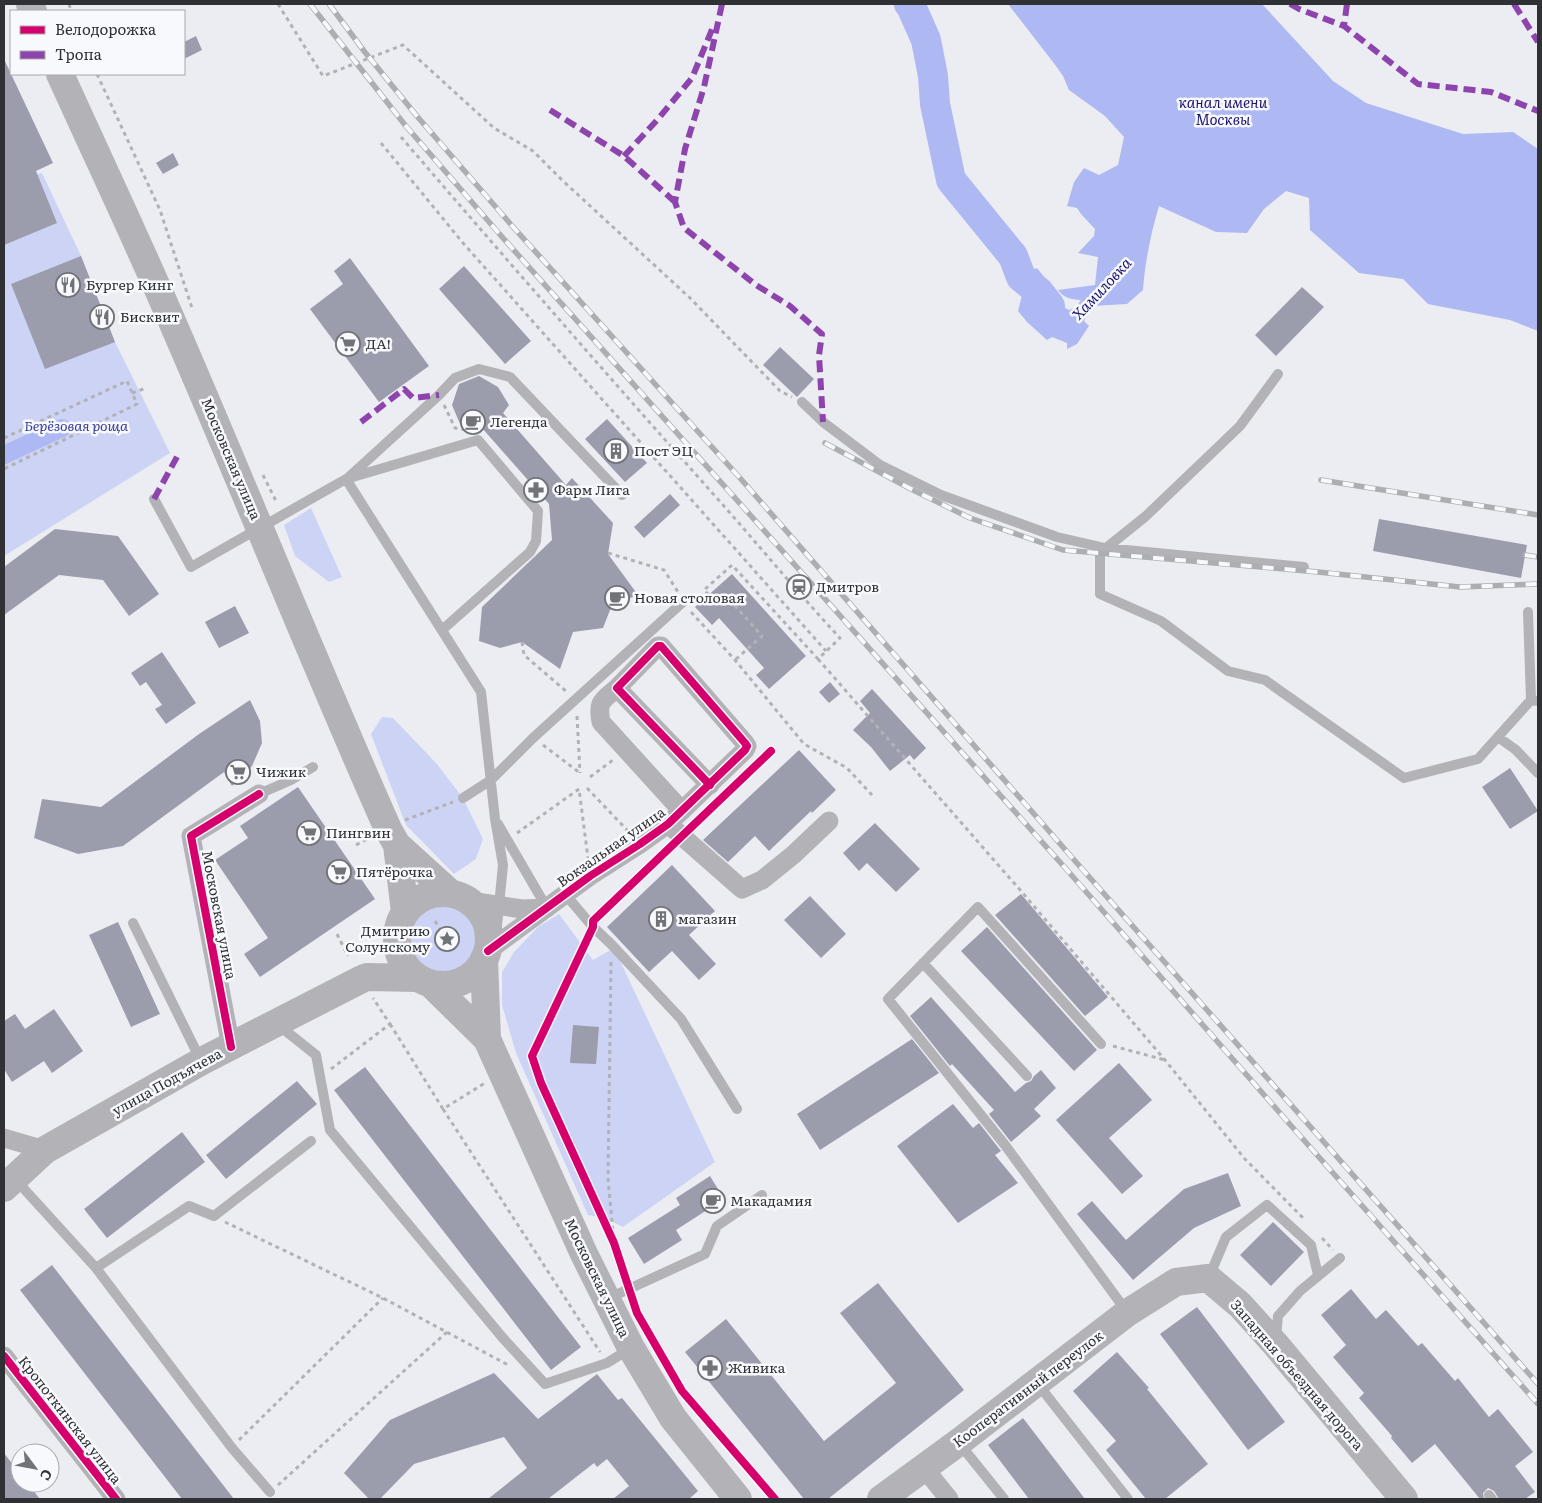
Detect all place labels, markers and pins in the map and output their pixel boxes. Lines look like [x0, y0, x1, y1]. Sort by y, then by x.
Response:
restaurant icon: Бургер Кинг [55, 272, 81, 298]
place label: Бургер Кинг [86, 274, 173, 294]
restaurant icon: Бисквит [89, 304, 115, 330]
place label: Бисквит [120, 306, 180, 326]
supermarket icon: ДА! [335, 331, 361, 357]
place label: ДА! [366, 333, 391, 353]
cafe icon: Легенда [460, 409, 486, 435]
place label: Легенда [490, 411, 548, 431]
building icon: Пост ЭЦ [603, 438, 629, 464]
place label: Пост ЭЦ [634, 440, 693, 460]
pharmacy icon: Фарм Лига [523, 477, 549, 503]
place label: Фарм Лига [554, 479, 630, 499]
station icon: Дмитров [786, 574, 812, 600]
place label: Дмитров [816, 576, 879, 596]
cafe icon: Новая столовая [604, 585, 630, 611]
place label: Новая столовая [634, 587, 745, 607]
supermarket icon: Чижик [225, 759, 251, 785]
place label: Чижик [256, 761, 307, 781]
supermarket icon: Пингвин [296, 820, 322, 846]
place label: Пингвин [326, 822, 391, 842]
supermarket icon: Пятёрочка [326, 859, 352, 885]
place label: Пятёрочка [356, 861, 434, 881]
building icon: магазин [648, 906, 674, 932]
place label: магазин [678, 908, 737, 928]
place label: Дмитрию Солунскому [345, 920, 431, 956]
place icon: Дмитрию Солунскому [434, 926, 460, 952]
cafe icon: Макадамия [700, 1188, 726, 1214]
place label: Макадамия [730, 1190, 812, 1210]
pharmacy icon: Живика [697, 1355, 723, 1381]
place label: Живика [728, 1357, 786, 1377]

